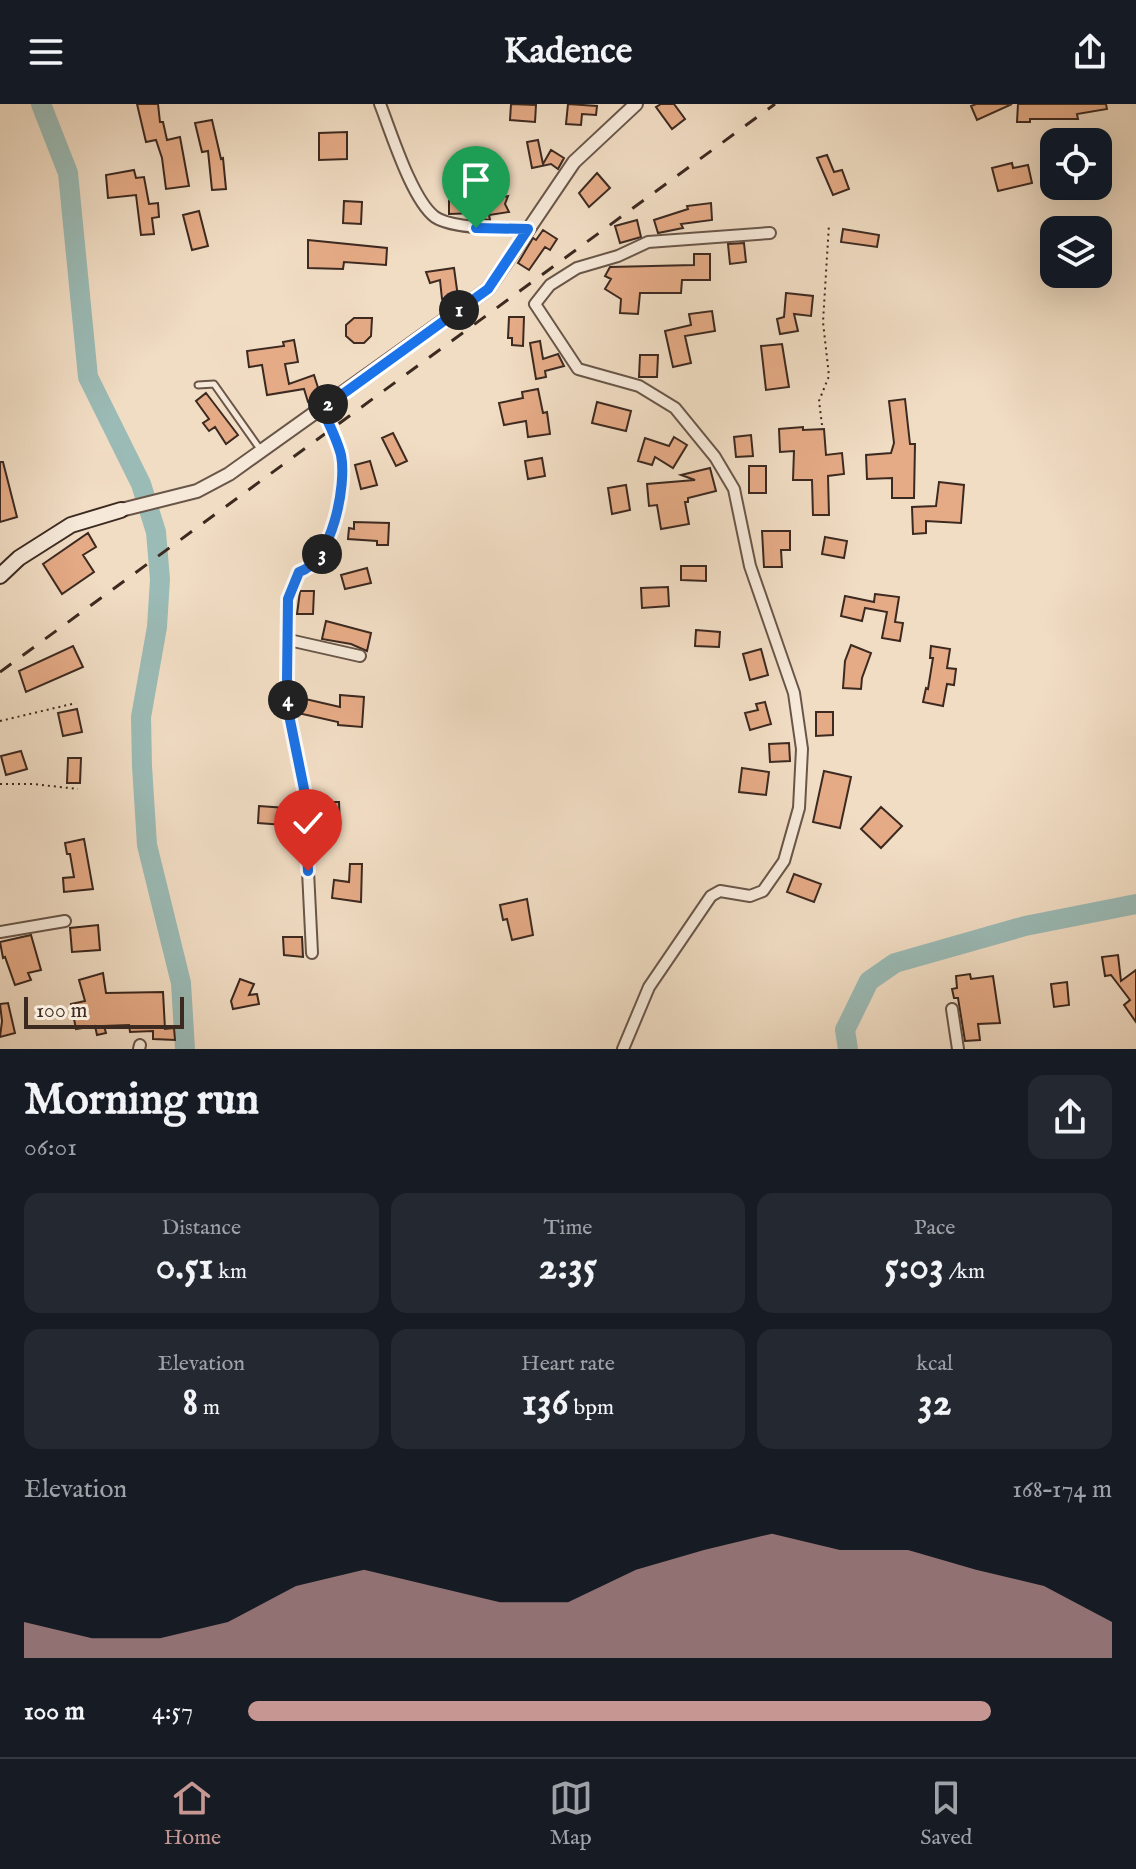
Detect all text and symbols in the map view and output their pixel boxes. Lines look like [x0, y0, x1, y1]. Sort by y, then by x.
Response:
text: Kadence [504, 29, 632, 75]
icon: menu [24, 30, 68, 74]
icon: share [1068, 30, 1112, 74]
map controls [1040, 128, 1112, 288]
button: locate [1040, 128, 1112, 200]
pin [442, 146, 510, 228]
icon: arrive [454, 158, 498, 202]
button: layers [1040, 216, 1112, 288]
pin: 1 [439, 290, 479, 330]
text: 1 [455, 296, 463, 324]
pin: 2 [308, 384, 348, 424]
text: 2 [323, 390, 333, 418]
pin: 3 [302, 534, 342, 574]
text: 3 [318, 540, 326, 568]
pin: 4 [268, 680, 308, 720]
text: 4 [283, 686, 293, 714]
pin [274, 789, 342, 871]
icon: check [286, 801, 330, 845]
scale bar [24, 993, 184, 1029]
text: 100 m [36, 997, 88, 1025]
text: Morning run [24, 1073, 259, 1129]
button: share [1028, 1075, 1112, 1159]
text: 06:01 [24, 1131, 77, 1164]
text: Distance [162, 1214, 241, 1242]
text: Time [544, 1214, 592, 1242]
text: Pace [914, 1214, 955, 1242]
text: 0.51 [156, 1242, 213, 1293]
text: 2:35 [539, 1242, 597, 1293]
text: 5:03 [884, 1242, 944, 1293]
text: km [213, 1258, 247, 1286]
text: /km [944, 1258, 985, 1286]
text: Elevation [158, 1350, 245, 1378]
text: Heart rate [521, 1350, 615, 1378]
text: kcal [916, 1350, 953, 1378]
text: 8 [183, 1378, 198, 1429]
text: 136 [522, 1378, 569, 1429]
text: 32 [918, 1378, 952, 1429]
text: m [198, 1394, 220, 1422]
text: bpm [569, 1394, 614, 1422]
text: Elevation [24, 1473, 127, 1506]
text: 168–174 m [1012, 1473, 1112, 1506]
text: 100 m [24, 1695, 85, 1728]
text: 4:57 [152, 1695, 193, 1728]
tab: Home [164, 1776, 221, 1852]
tab: Map [549, 1776, 593, 1852]
tab: Saved [920, 1776, 972, 1852]

